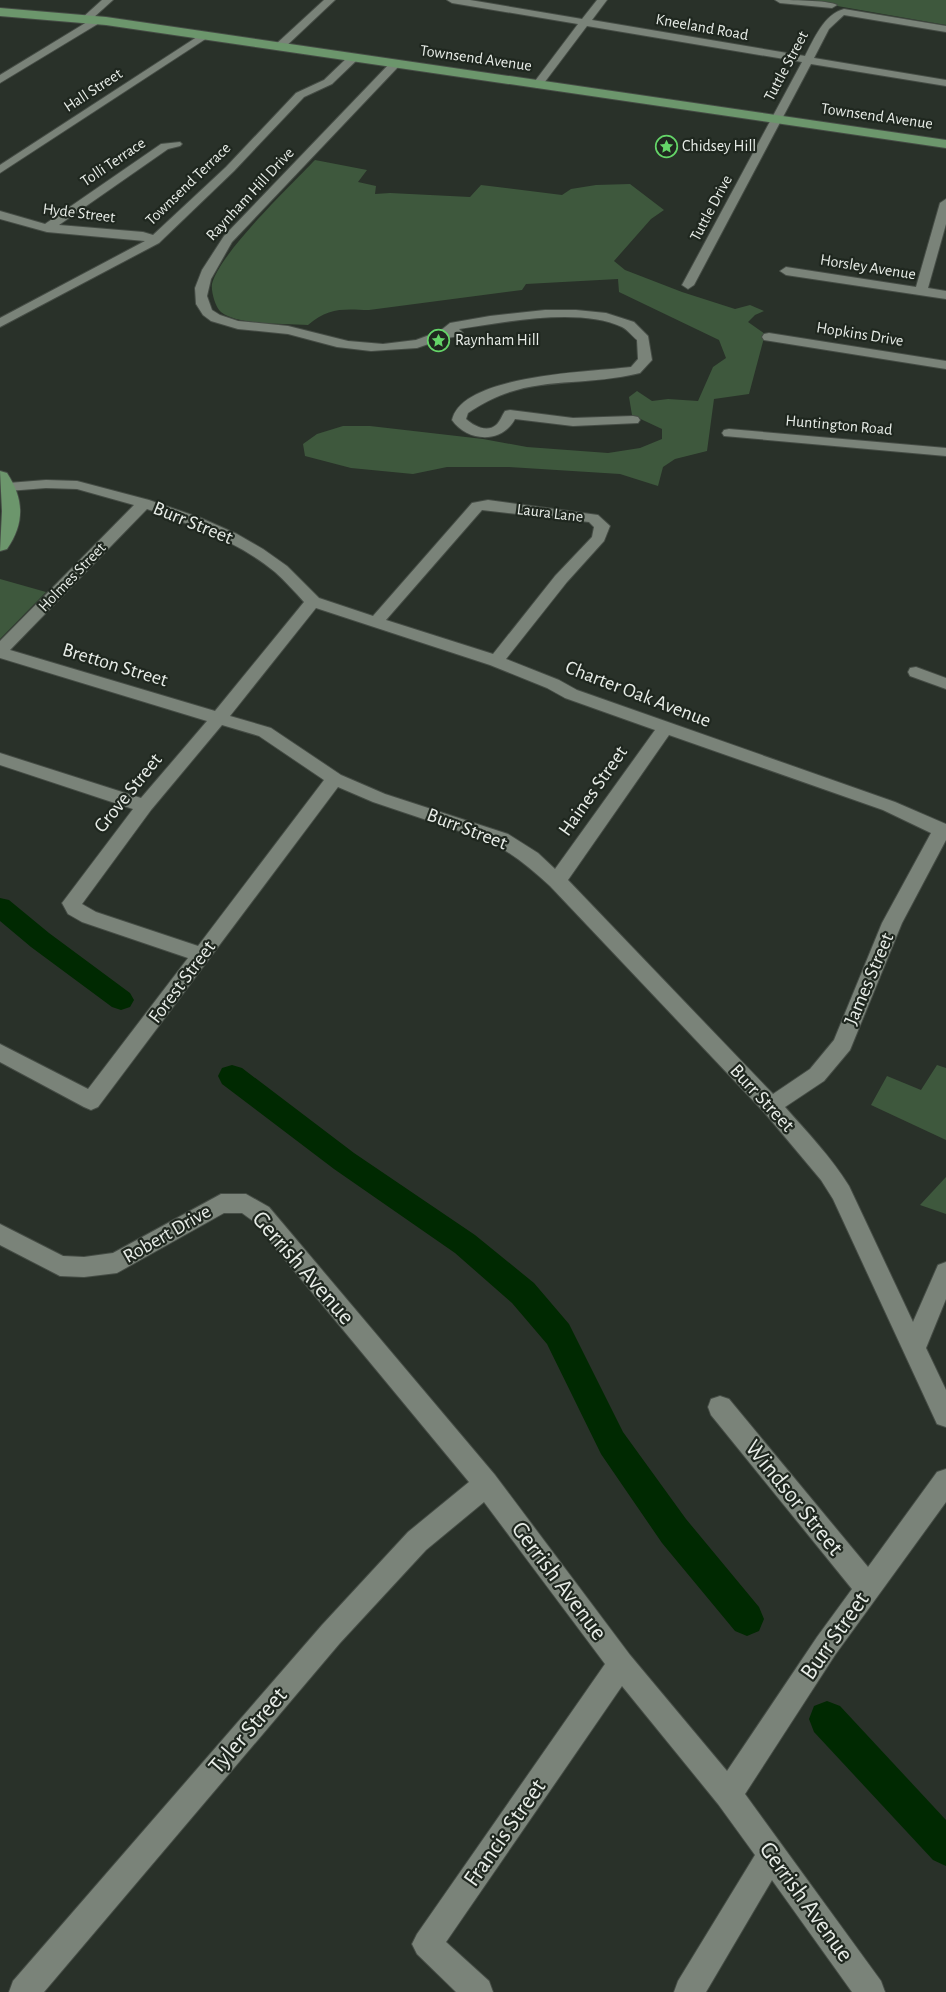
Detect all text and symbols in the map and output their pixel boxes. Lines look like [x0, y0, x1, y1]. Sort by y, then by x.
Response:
street label: Kneeland Road [654, 11, 750, 43]
street label: Tuttle Street [761, 28, 811, 104]
street label: Townsend Avenue [419, 42, 533, 74]
street label: Hall Street [61, 65, 125, 115]
street label: Townsend Avenue [820, 100, 934, 132]
place icon: Chidsey Hill [654, 134, 678, 158]
street label: Tolli Terrace [78, 135, 148, 189]
place label: Chidsey Hill [682, 138, 756, 155]
street label: Townsend Terrace [142, 140, 234, 228]
street label: Raynham Hill Drive [203, 144, 298, 244]
street label: Tuttle Drive [687, 172, 735, 244]
street label: Hyde Street [42, 201, 116, 226]
street label: Horsley Avenue [819, 252, 917, 283]
street label: Hopkins Drive [815, 319, 905, 349]
place icon: Raynham Hill [427, 328, 451, 352]
place label: Raynham Hill [455, 332, 540, 349]
street label: Huntington Road [785, 412, 893, 438]
street label: Burr Street [150, 498, 236, 548]
street label: Laura Lane [516, 501, 584, 525]
street label: Holmes Street [35, 539, 109, 615]
street label: Bretton Street [60, 640, 171, 691]
street label: Charter Oak Avenue [563, 657, 713, 731]
street label: Haines Street [555, 742, 632, 840]
street label: Grove Street [90, 749, 166, 836]
street label: Burr Street [424, 805, 510, 854]
street label: James Street [841, 929, 898, 1028]
street label: Forest Street [145, 937, 220, 1027]
street label: Burr Street [726, 1060, 798, 1136]
street label: Robert Drive [120, 1201, 214, 1267]
street label: Gerrish Avenue [248, 1207, 358, 1329]
street label: Windsor Street [740, 1436, 848, 1560]
street label: Gerrish Avenue [507, 1517, 611, 1645]
street label: Burr Street [796, 1588, 874, 1684]
street label: Tyler Street [204, 1683, 292, 1779]
street label: Francis Street [459, 1775, 551, 1891]
street label: Gerrish Avenue [755, 1838, 857, 1966]

